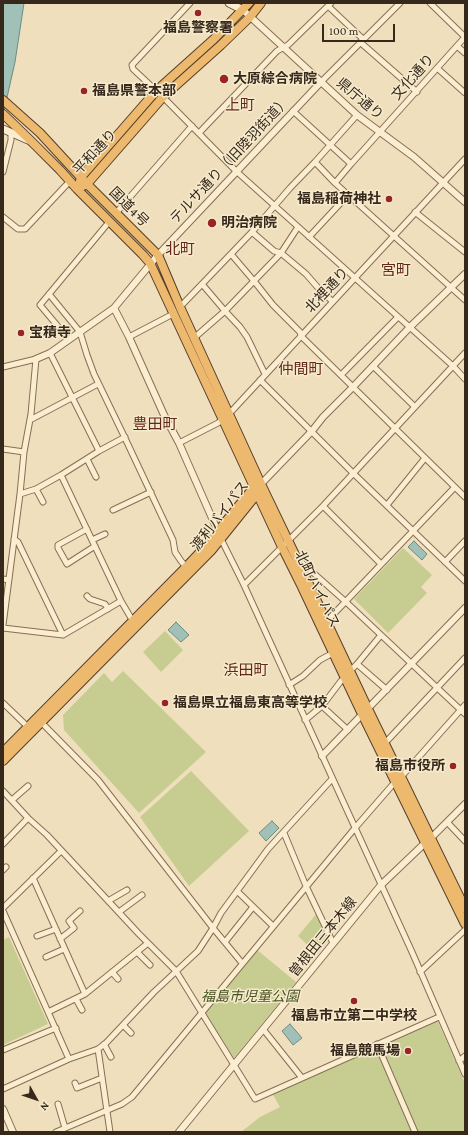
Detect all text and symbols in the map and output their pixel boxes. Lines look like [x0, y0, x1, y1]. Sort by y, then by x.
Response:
marker: 福島警察署 [193, 8, 203, 18]
scale bar [324, 16, 397, 42]
place label: 福島警察署 [163, 20, 233, 36]
text: 100 m [329, 24, 358, 38]
street label: 文化通り [388, 51, 438, 103]
place label: 大原綜合病院 [233, 71, 317, 87]
marker: 大原綜合病院 [218, 73, 230, 85]
street label: 県庁通り [333, 75, 387, 123]
place label: 福島県警本部 [92, 83, 176, 99]
marker: 福島県警本部 [79, 86, 89, 96]
street label: テルサ通り（旧陸羽街道） [167, 93, 293, 227]
district label: 上町 [225, 96, 255, 114]
street label: 平和通り [70, 126, 120, 178]
street label: 国道4号 [106, 184, 152, 230]
place label: 福島稲荷神社 [297, 191, 381, 207]
marker: 福島稲荷神社 [384, 194, 394, 204]
place label: 明治病院 [221, 215, 277, 231]
marker: 明治病院 [206, 217, 218, 229]
district label: 北町 [165, 240, 195, 258]
district label: 宮町 [381, 261, 411, 279]
street label: 北裡通り [302, 264, 352, 316]
place label: 宝積寺 [29, 325, 71, 341]
marker: 宝積寺 [16, 328, 26, 338]
district label: 仲間町 [279, 360, 323, 378]
district label: 豊田町 [133, 415, 177, 433]
street label: 渡利バイパス [188, 478, 252, 554]
street label: 北町バイパス [291, 548, 343, 630]
district label: 浜田町 [224, 661, 268, 679]
place label: 福島県立福島東高等学校 [173, 695, 327, 711]
marker: 福島県立福島東高等学校 [160, 698, 170, 708]
place label: 福島市役所 [375, 758, 445, 774]
marker: 福島市役所 [448, 761, 458, 771]
street label: 曽根田三本木線 [286, 894, 360, 980]
park label: 福島市児童公園 [201, 989, 299, 1005]
marker: 福島市立第二中学校 [349, 996, 359, 1006]
place label: 福島市立第二中学校 [291, 1008, 417, 1024]
place label: 福島競馬場 [330, 1043, 400, 1059]
marker: 福島競馬場 [403, 1046, 413, 1056]
north arrow [16, 1079, 56, 1119]
text: N [38, 1100, 52, 1113]

